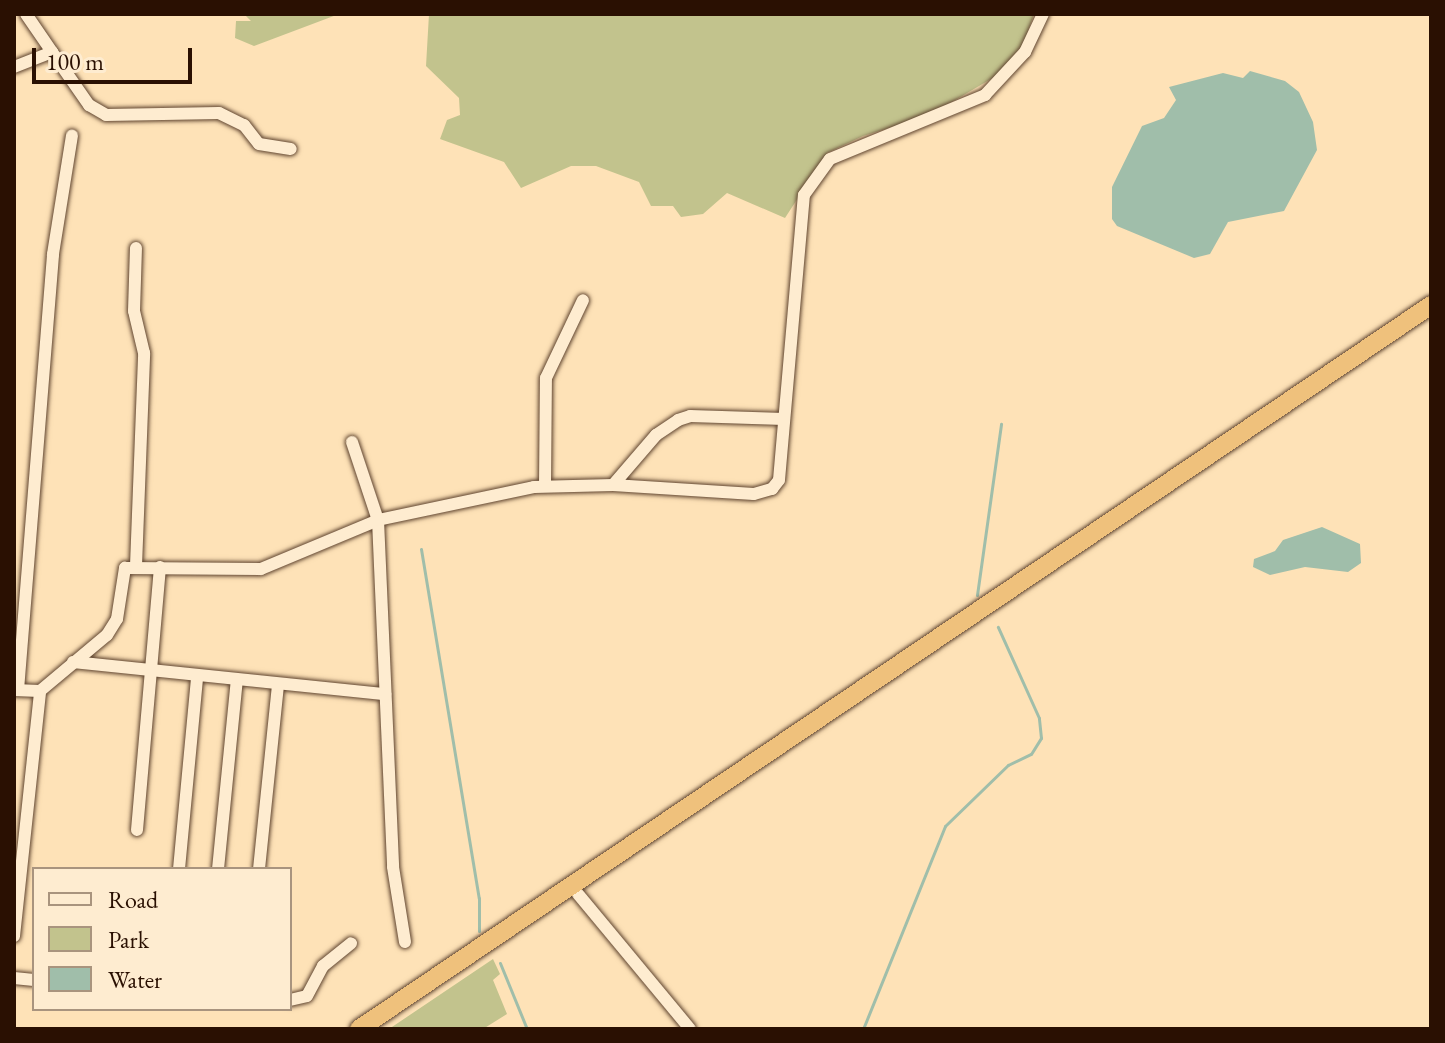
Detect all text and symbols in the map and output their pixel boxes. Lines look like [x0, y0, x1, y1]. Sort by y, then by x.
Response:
scale bar [36, 32, 196, 82]
text: 100 m [46, 46, 104, 77]
legend [32, 867, 292, 1011]
text: Road [108, 884, 158, 915]
text: Park [108, 924, 149, 955]
text: Water [108, 964, 162, 995]

